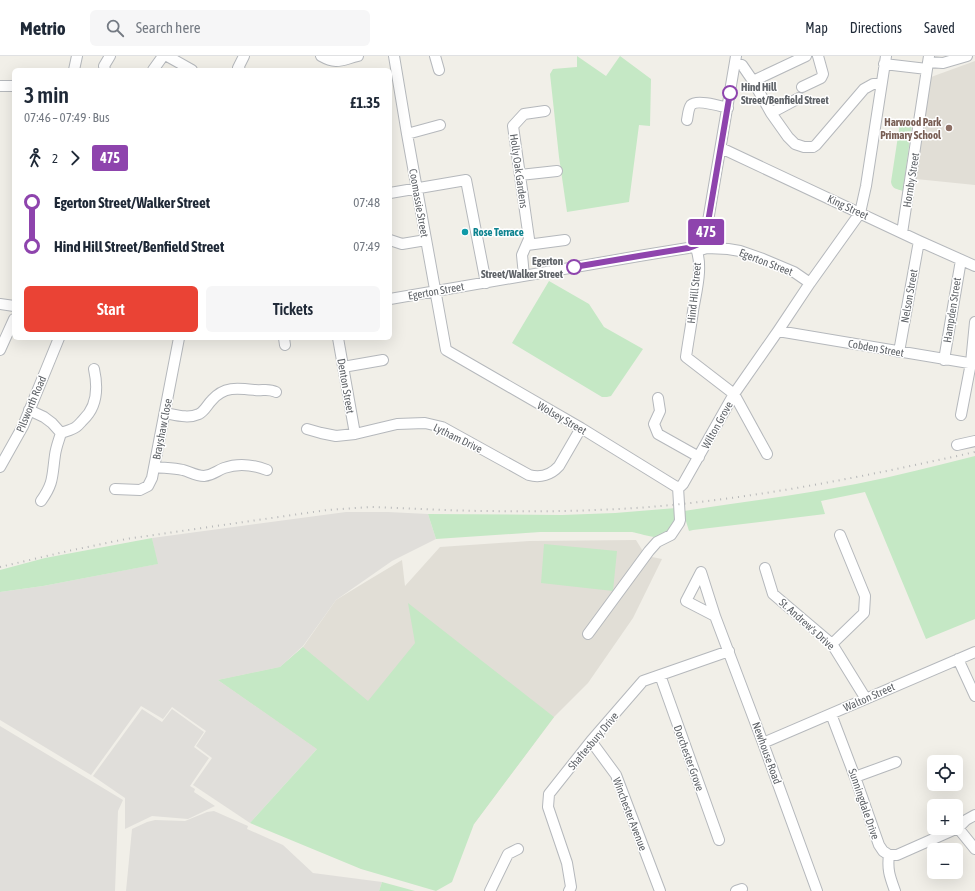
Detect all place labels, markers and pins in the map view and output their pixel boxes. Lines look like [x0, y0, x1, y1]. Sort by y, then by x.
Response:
place label: Hind Hill Street/Benfield Street [741, 81, 829, 106]
marker: Hind Hill Street/Benfield Street [722, 85, 738, 101]
place label: Harwood Park Primary School [880, 116, 942, 141]
marker: Harwood Park Primary School [944, 123, 954, 133]
place label: Rose Terrace [473, 226, 524, 238]
marker: Rose Terrace [460, 227, 470, 237]
place label: Egerton Street/Walker Street [481, 255, 564, 280]
marker: Egerton Street/Walker Street [566, 259, 582, 275]

